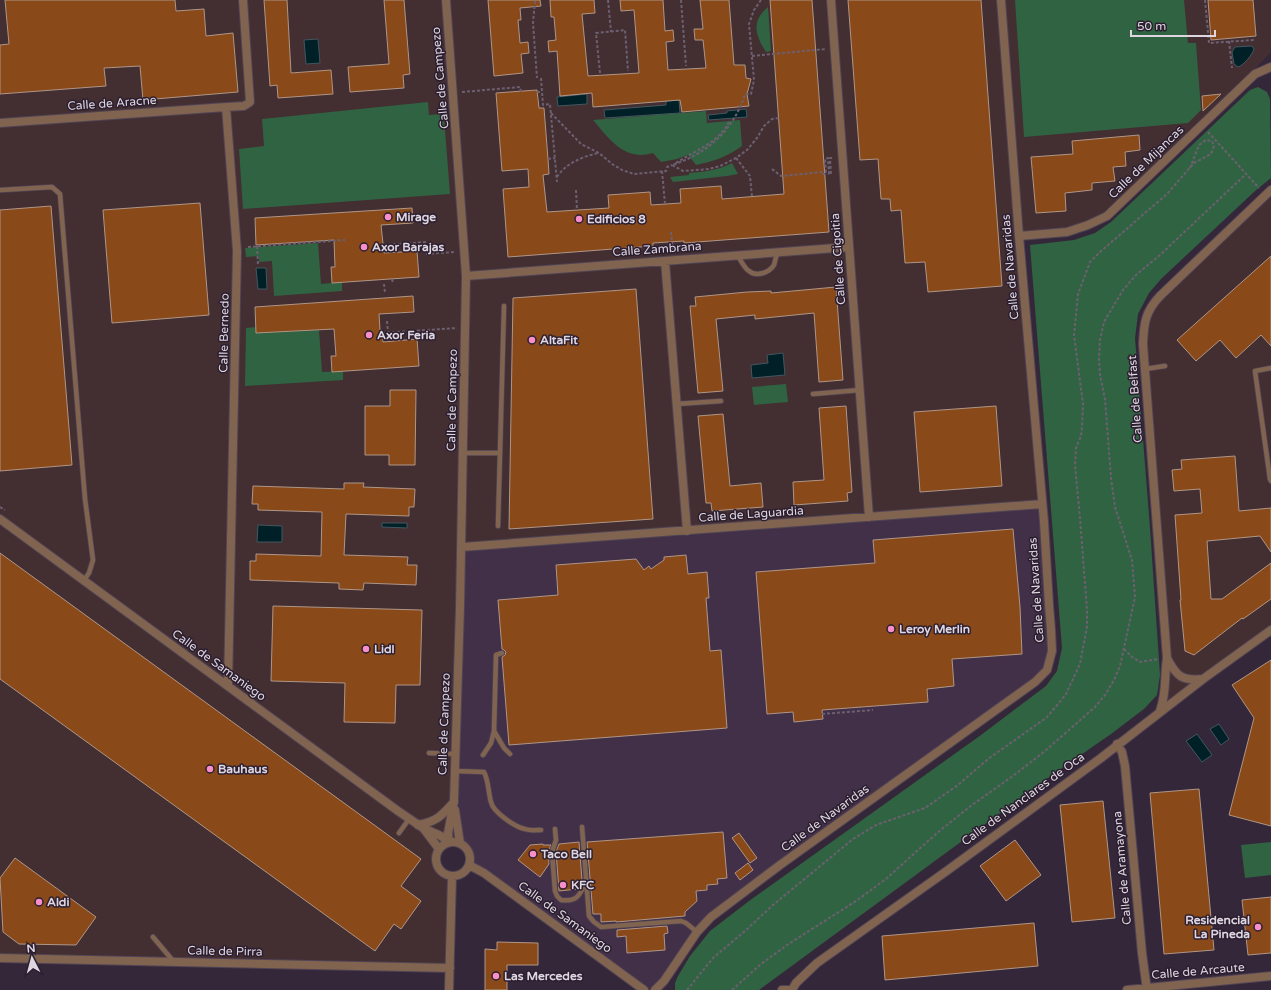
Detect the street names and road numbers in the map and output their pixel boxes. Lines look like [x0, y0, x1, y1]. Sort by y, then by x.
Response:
street label: Calle de Campezo [429, 26, 451, 130]
street label: Calle de Aracne [67, 93, 157, 113]
street label: Calle de Mijancas [1106, 122, 1187, 201]
street label: Calle de Cigoitia [828, 213, 848, 305]
street label: Calle de Navaridas [998, 214, 1022, 320]
street label: Calle Zambrana [612, 239, 702, 259]
street label: Calle Bernedo [216, 293, 232, 373]
street label: Calle de Campezo [444, 349, 460, 451]
street label: Calle de Belfast [1125, 354, 1145, 443]
street label: Calle de Laguardia [698, 503, 804, 525]
street label: Calle de Navaridas [1025, 537, 1047, 643]
street label: Calle de Samaniego [169, 626, 269, 704]
street label: Calle de Campezo [435, 673, 453, 775]
street label: Calle de Nanclares de Oca [959, 750, 1087, 848]
street label: Calle de Navaridas [778, 781, 872, 855]
street label: Calle de Aramayona [1110, 811, 1134, 925]
street label: Calle de Samaniego [515, 878, 615, 956]
street label: Calle de Pirra [187, 943, 263, 959]
street label: Calle de Arcaute [1151, 960, 1245, 982]

